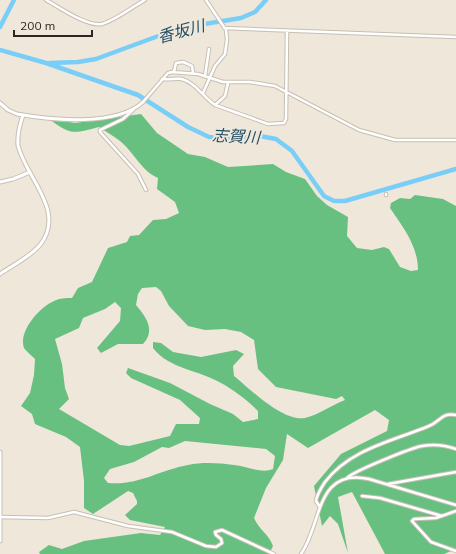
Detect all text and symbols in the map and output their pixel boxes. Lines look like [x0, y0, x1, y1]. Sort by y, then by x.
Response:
scale bar [14, 12, 92, 38]
water label: 香坂川 [155, 15, 209, 47]
text: 200 m [20, 18, 55, 33]
water label: 志賀川 [212, 125, 262, 147]

